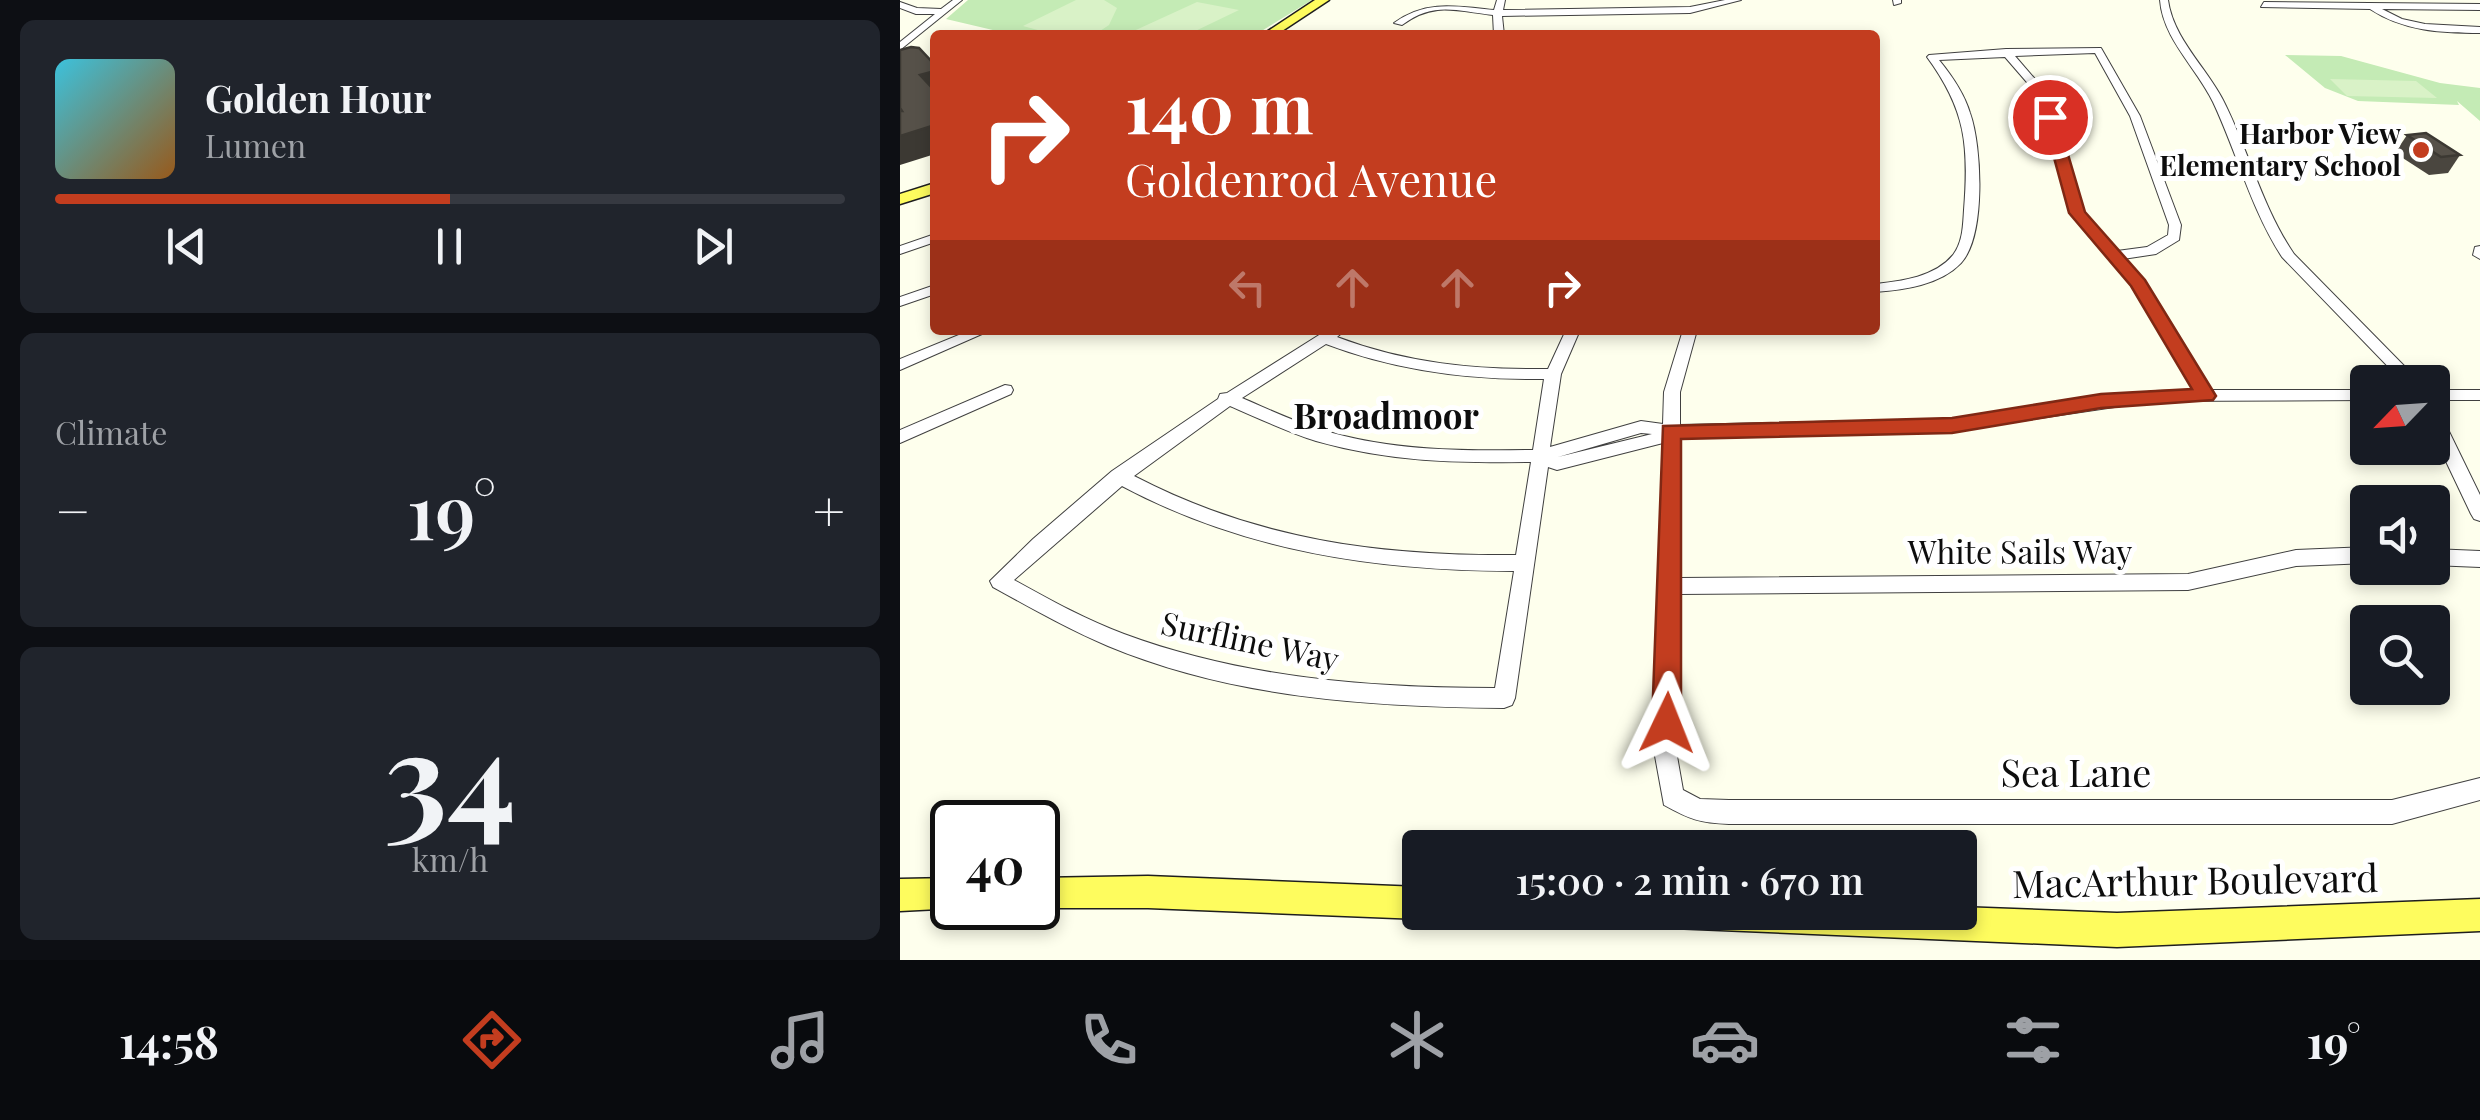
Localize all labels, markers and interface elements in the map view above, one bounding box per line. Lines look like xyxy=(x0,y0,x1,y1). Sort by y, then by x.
text: 140 m xyxy=(1125,58,1314,152)
icon: right xyxy=(960,70,1090,200)
text: Golden Hour xyxy=(205,72,431,123)
pin xyxy=(2008,75,2093,160)
icon: arrive xyxy=(2023,90,2078,145)
place label: Harbor View Elementary School xyxy=(2159,114,2402,183)
text: Lumen xyxy=(205,123,306,166)
marker: Harbor View Elementary School xyxy=(2410,139,2432,161)
text: Goldenrod Avenue xyxy=(1125,148,1497,208)
icon: previous xyxy=(159,219,214,274)
icon: pause xyxy=(422,219,477,274)
icon: next xyxy=(686,219,741,274)
icon: left xyxy=(1220,260,1275,315)
icon: ahead xyxy=(1325,260,1380,315)
icon: ahead xyxy=(1430,260,1485,315)
icon: right xyxy=(1535,260,1590,315)
north arrow xyxy=(2350,365,2450,465)
map controls xyxy=(2350,365,2450,705)
district label: Broadmoor xyxy=(1293,391,1480,438)
text: Climate xyxy=(55,410,167,453)
text: 19° xyxy=(407,459,497,559)
text: − xyxy=(55,472,91,546)
text: + xyxy=(813,472,845,546)
button: sound xyxy=(2350,485,2450,585)
street label: White Sails Way xyxy=(1907,529,2132,572)
street label: Surfline Way xyxy=(1158,600,1343,679)
button: search xyxy=(2350,605,2450,705)
position arrow xyxy=(1615,671,1719,775)
text: 34 xyxy=(384,685,516,859)
street label: Sea Lane xyxy=(2001,746,2151,797)
speed limit sign: 40 xyxy=(930,800,1060,930)
text: km/h xyxy=(412,837,488,880)
street label: MacArthur Boulevard xyxy=(2011,851,2378,908)
text: 15:00 · 2 min · 670 m xyxy=(1515,854,1864,905)
icon: directions xyxy=(457,1005,527,1075)
icon: music xyxy=(765,1005,835,1075)
icon: phone xyxy=(1074,1005,1144,1075)
icon: climate xyxy=(1382,1005,1452,1075)
icon: car xyxy=(1690,1005,1760,1075)
icon: filters xyxy=(1998,1005,2068,1075)
text: 14:58 xyxy=(119,1010,219,1070)
text: 19° xyxy=(2306,1010,2361,1070)

